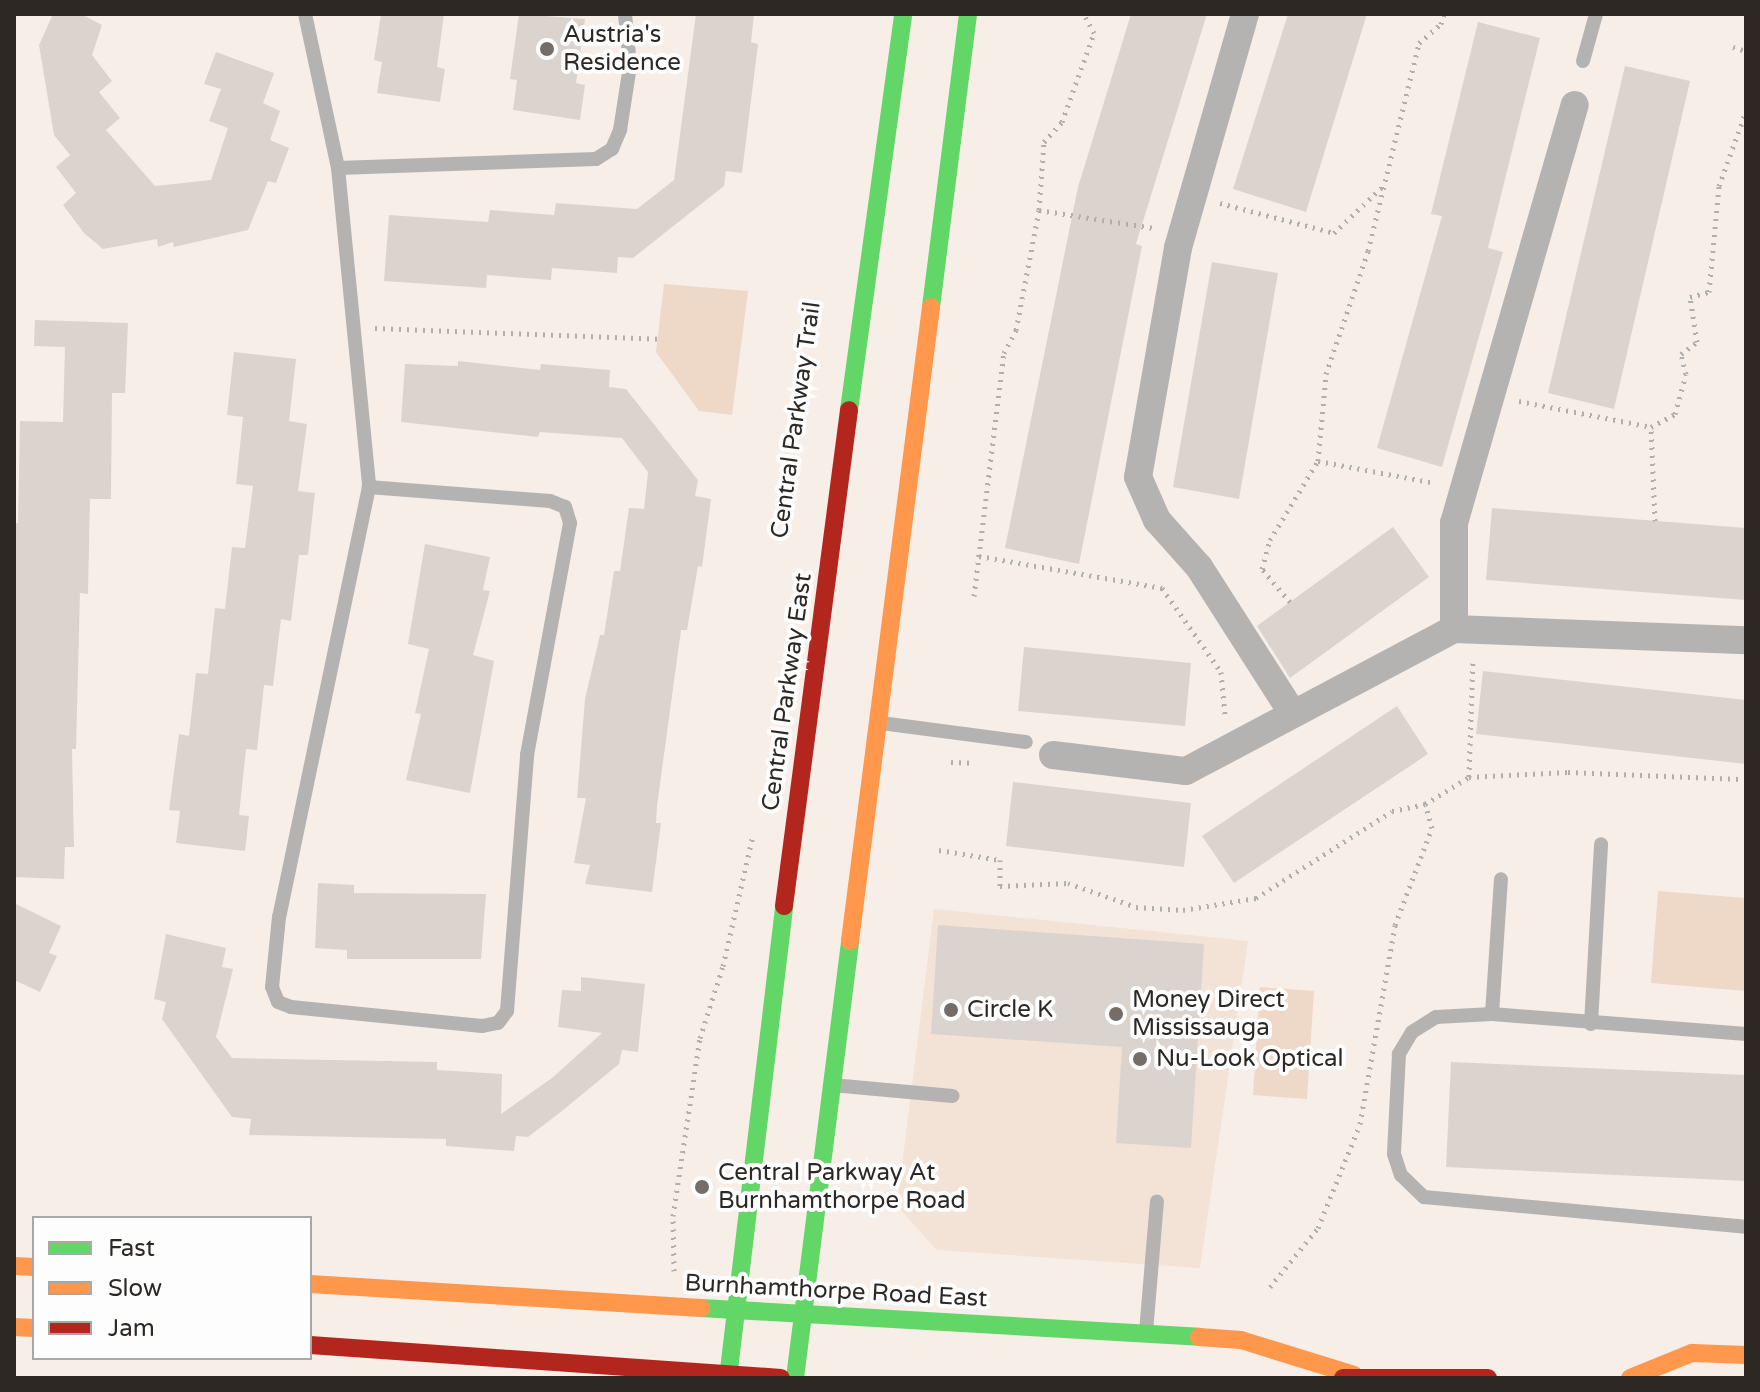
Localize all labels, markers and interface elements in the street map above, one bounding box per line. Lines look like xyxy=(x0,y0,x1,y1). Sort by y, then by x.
place label: Austria's Residence xyxy=(563,21,681,77)
marker: Austria's Residence xyxy=(538,40,556,58)
street label: Central Parkway Trail xyxy=(765,300,827,540)
street label: Central Parkway East xyxy=(756,571,818,813)
place label: Money Direct Mississauga xyxy=(1132,986,1285,1042)
place label: Circle K xyxy=(967,996,1053,1024)
marker: Circle K xyxy=(942,1001,960,1019)
marker: Money Direct Mississauga xyxy=(1107,1005,1125,1023)
place label: Nu-Look Optical xyxy=(1156,1045,1343,1073)
marker: Nu-Look Optical xyxy=(1131,1050,1149,1068)
place label: Central Parkway At Burnhamthorpe Road xyxy=(718,1159,966,1215)
marker: Central Parkway At Burnhamthorpe Road xyxy=(693,1178,711,1196)
legend xyxy=(32,1216,312,1360)
text: Fast xyxy=(108,1234,155,1263)
street label: Burnhamthorpe Road East xyxy=(684,1269,988,1313)
text: Slow xyxy=(108,1274,162,1303)
text: Jam xyxy=(108,1314,155,1343)

